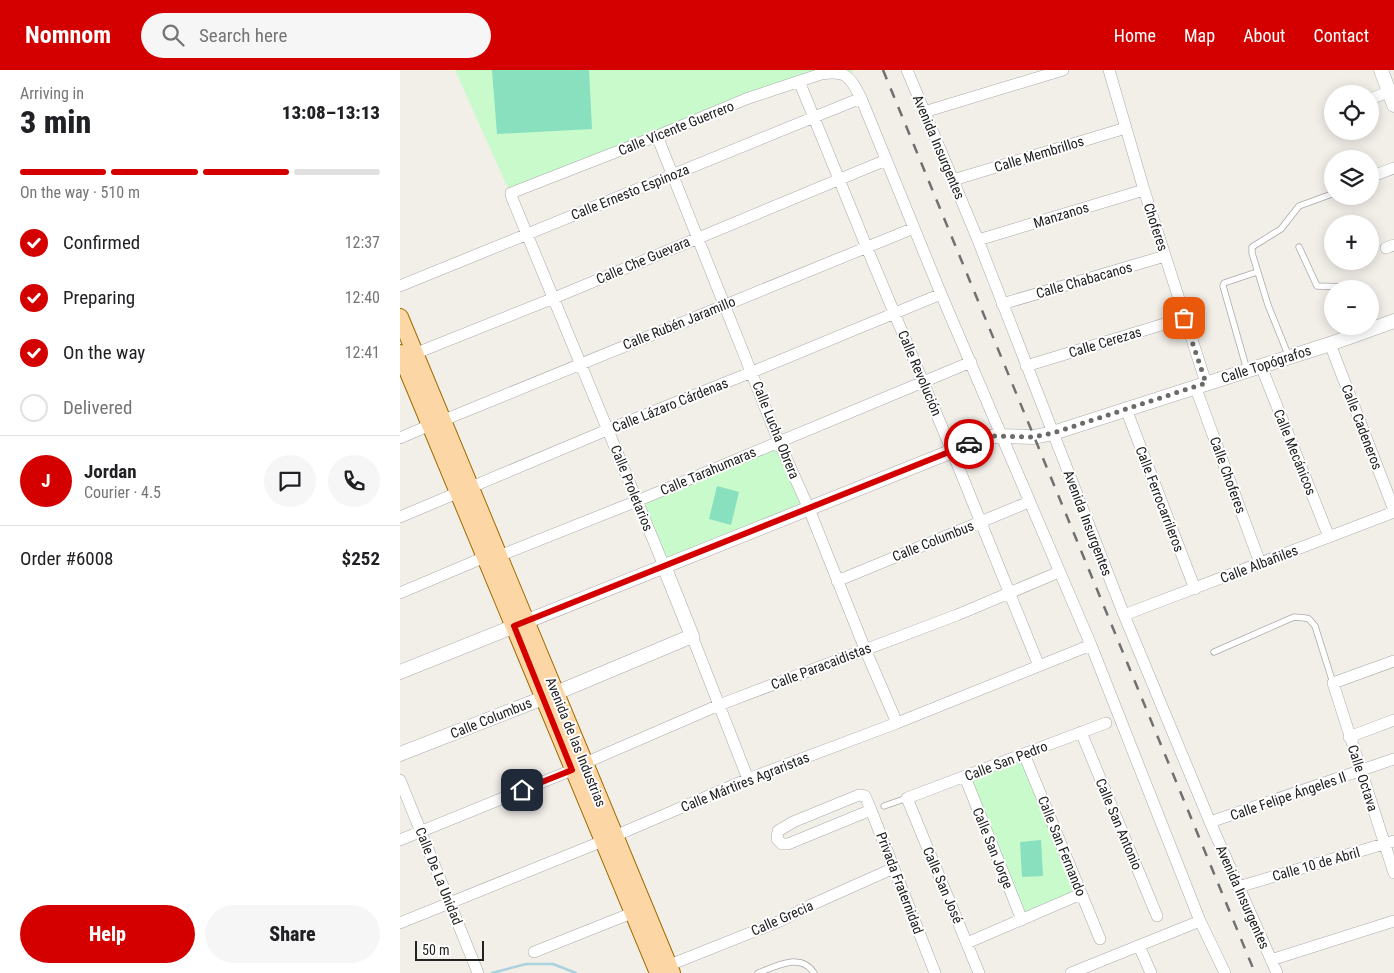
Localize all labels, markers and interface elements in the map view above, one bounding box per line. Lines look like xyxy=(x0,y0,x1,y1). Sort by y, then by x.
search box xyxy=(141,13,491,58)
text: Nomnom xyxy=(25,21,111,49)
icon: search xyxy=(159,21,187,49)
text: Search here xyxy=(199,24,287,47)
text: Home xyxy=(1114,25,1156,46)
text: Map xyxy=(1184,25,1215,46)
text: About xyxy=(1243,25,1285,46)
text: Contact xyxy=(1313,25,1369,46)
text: Arriving in xyxy=(20,84,84,103)
map controls xyxy=(1324,85,1379,335)
button: locate xyxy=(1324,85,1379,140)
street label: Avenida Insurgentes xyxy=(910,92,968,202)
street label: Calle Vicente Guerrero xyxy=(616,97,736,159)
text: 13:08–13:13 xyxy=(282,101,380,124)
text: 3 min xyxy=(20,103,91,141)
street label: Calle Membrillos xyxy=(992,133,1086,175)
button: layers xyxy=(1324,150,1379,205)
street label: Calle Ernesto Espinoza xyxy=(569,161,691,223)
text: On the way · 510 m xyxy=(20,183,140,202)
street label: Manzanos xyxy=(1031,199,1091,231)
street label: Choferes xyxy=(1141,201,1171,253)
button: + xyxy=(1324,215,1379,270)
icon: check xyxy=(20,229,48,257)
text: Confirmed xyxy=(63,231,140,254)
text: 12:37 xyxy=(345,233,380,252)
street label: Calle Che Guevara xyxy=(594,233,692,287)
street label: Calle Chabacanos xyxy=(1034,259,1134,301)
button: − xyxy=(1324,280,1379,335)
icon: check xyxy=(20,284,48,312)
text: Preparing xyxy=(63,286,135,309)
text: 12:40 xyxy=(345,288,380,307)
street label: Calle Rubén Jaramillo xyxy=(620,293,738,353)
pin xyxy=(1163,297,1205,339)
icon: bag xyxy=(1170,304,1198,332)
street label: Calle Cerezas xyxy=(1067,323,1143,361)
street label: Calle Revolución xyxy=(895,328,945,418)
icon: check xyxy=(20,339,48,367)
text: On the way xyxy=(63,341,145,364)
street label: Calle Topógrafos xyxy=(1219,342,1313,386)
text: 12:41 xyxy=(345,343,380,362)
street label: Calle Lázaro Cárdenas xyxy=(610,374,730,436)
street label: Calle Lucha Obrera xyxy=(749,379,803,481)
street label: Calle Cadeneros xyxy=(1338,382,1386,472)
text: Delivered xyxy=(63,396,132,419)
street label: Calle Mecánicos xyxy=(1271,407,1319,497)
courier xyxy=(944,419,994,469)
icon: car xyxy=(955,430,983,458)
street label: Calle Choferes xyxy=(1207,434,1249,516)
street label: Calle Proletarios xyxy=(607,443,657,533)
street label: Calle Tarahumaras xyxy=(658,444,758,498)
street label: Calle Ferrocarrileros xyxy=(1133,444,1187,554)
button: chat xyxy=(264,455,316,507)
button: phone xyxy=(328,455,380,507)
text: Jordan xyxy=(84,460,137,483)
street label: Avenida Insurgentes xyxy=(1060,468,1116,578)
text: J xyxy=(41,469,51,492)
text: Courier · 4.5 xyxy=(84,483,161,502)
street label: Calle Columbus xyxy=(890,517,976,565)
street label: Calle Albañiles xyxy=(1218,542,1300,586)
text: Order #6008 xyxy=(20,547,113,570)
text: $252 xyxy=(342,547,380,570)
street label: Calle Paracaidistas xyxy=(769,640,873,692)
street label: Avenida de las Industrias xyxy=(543,675,609,809)
street label: Calle Columbus xyxy=(448,694,534,742)
street label: Calle San Pedro xyxy=(962,738,1050,784)
street label: Calle Octava xyxy=(1345,743,1381,813)
street label: Calle Mártires Agraristas xyxy=(678,749,812,815)
street label: Calle Felipe Ángeles Il xyxy=(1228,768,1348,823)
pin xyxy=(501,769,543,811)
icon: home xyxy=(508,776,536,804)
street label: Calle San Antonio xyxy=(1093,776,1145,872)
street label: Calle San Fernando xyxy=(1035,794,1089,898)
street label: Calle San Jorge xyxy=(969,805,1017,891)
street label: Calle De La Unidad xyxy=(412,825,466,927)
street label: Privada Fraternidad xyxy=(873,830,927,936)
street label: Avenida Insurgentes xyxy=(1213,843,1273,951)
street label: Calle San José xyxy=(920,844,966,926)
street label: Calle 10 de Abril xyxy=(1270,844,1362,884)
street label: Calle Grecia xyxy=(749,897,815,939)
button: Help xyxy=(20,905,195,963)
button: Share xyxy=(205,905,380,963)
scale bar xyxy=(415,938,484,961)
text: 50 m xyxy=(422,942,450,958)

